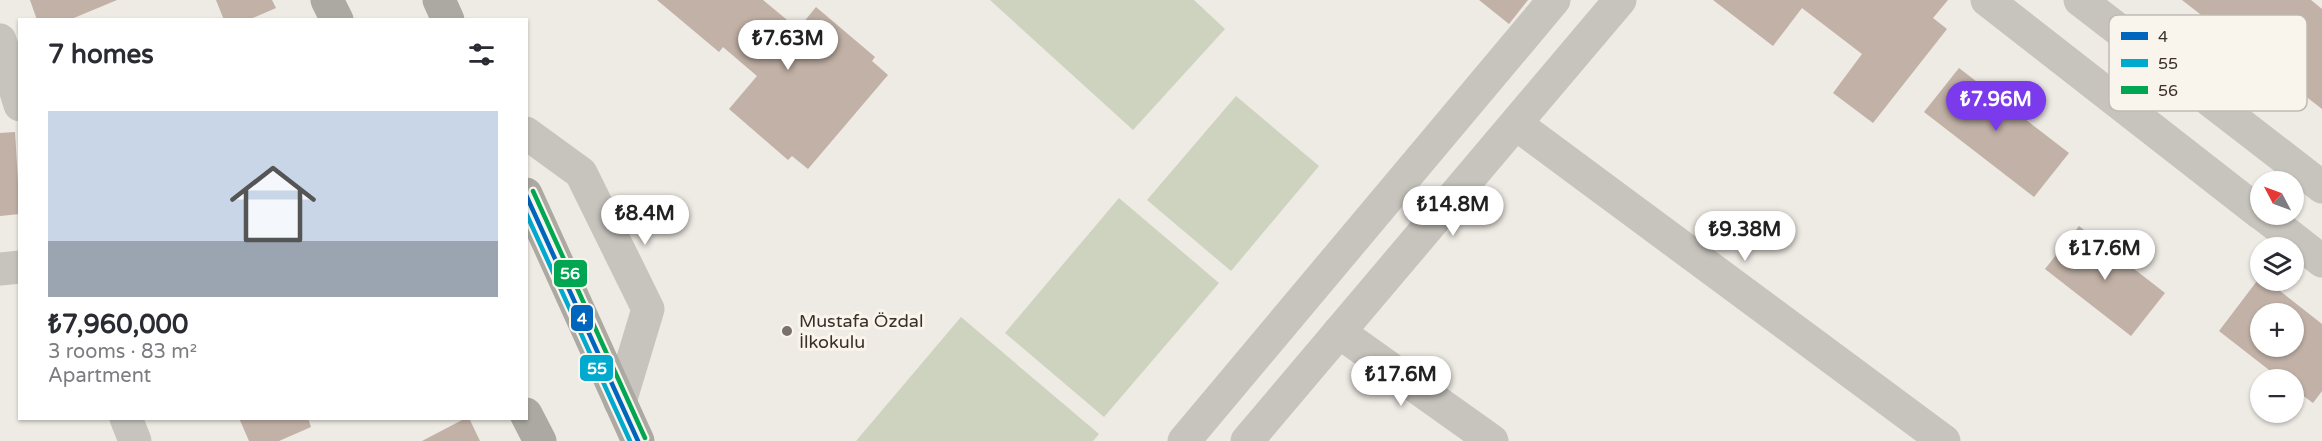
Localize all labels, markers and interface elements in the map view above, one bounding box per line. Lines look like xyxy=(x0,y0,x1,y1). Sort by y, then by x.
legend xyxy=(2109,15,2307,111)
pin: ₺7.63M xyxy=(739,20,837,71)
text: ₺7.63M xyxy=(752,27,824,51)
text: 4 xyxy=(2158,27,2168,47)
icon: filters xyxy=(465,38,498,71)
text: 7 homes xyxy=(48,39,154,70)
text: 55 xyxy=(2158,54,2178,74)
pin: ₺7.96M xyxy=(1947,81,2045,132)
text: 56 xyxy=(2158,81,2178,101)
text: ₺7.96M xyxy=(1960,88,2032,112)
icon: home xyxy=(219,150,327,258)
north arrow xyxy=(2250,171,2304,225)
map controls xyxy=(2250,171,2304,423)
pin: ₺14.8M xyxy=(1404,186,1502,237)
text: ₺14.8M xyxy=(1417,193,1489,217)
pin: ₺8.4M xyxy=(603,195,687,246)
text: ₺8.4M xyxy=(615,202,675,226)
pin: ₺9.38M xyxy=(1696,211,1794,262)
text: ₺9.38M xyxy=(1709,218,1781,242)
pin: ₺17.6M xyxy=(2056,230,2154,281)
text: ₺17.6M xyxy=(2069,237,2141,261)
button: layers xyxy=(2250,237,2304,291)
line badge: 56 xyxy=(553,259,588,288)
text: 56 xyxy=(560,264,580,284)
button: + xyxy=(2250,303,2304,357)
line badge: 4 xyxy=(570,304,594,332)
text: ₺7,960,000 xyxy=(48,309,188,340)
text: 4 xyxy=(577,309,587,329)
place label: Mustafa Özdal İlkokulu xyxy=(799,310,923,353)
marker: Mustafa Özdal İlkokulu xyxy=(780,324,794,338)
text: 3 rooms · 83 m² xyxy=(48,340,197,364)
line badge: 55 xyxy=(579,354,614,382)
pin: ₺17.6M xyxy=(1352,356,1450,407)
text: 55 xyxy=(587,359,607,379)
text: ₺17.6M xyxy=(1365,363,1437,387)
text: Apartment xyxy=(48,364,151,388)
button: − xyxy=(2250,369,2304,423)

